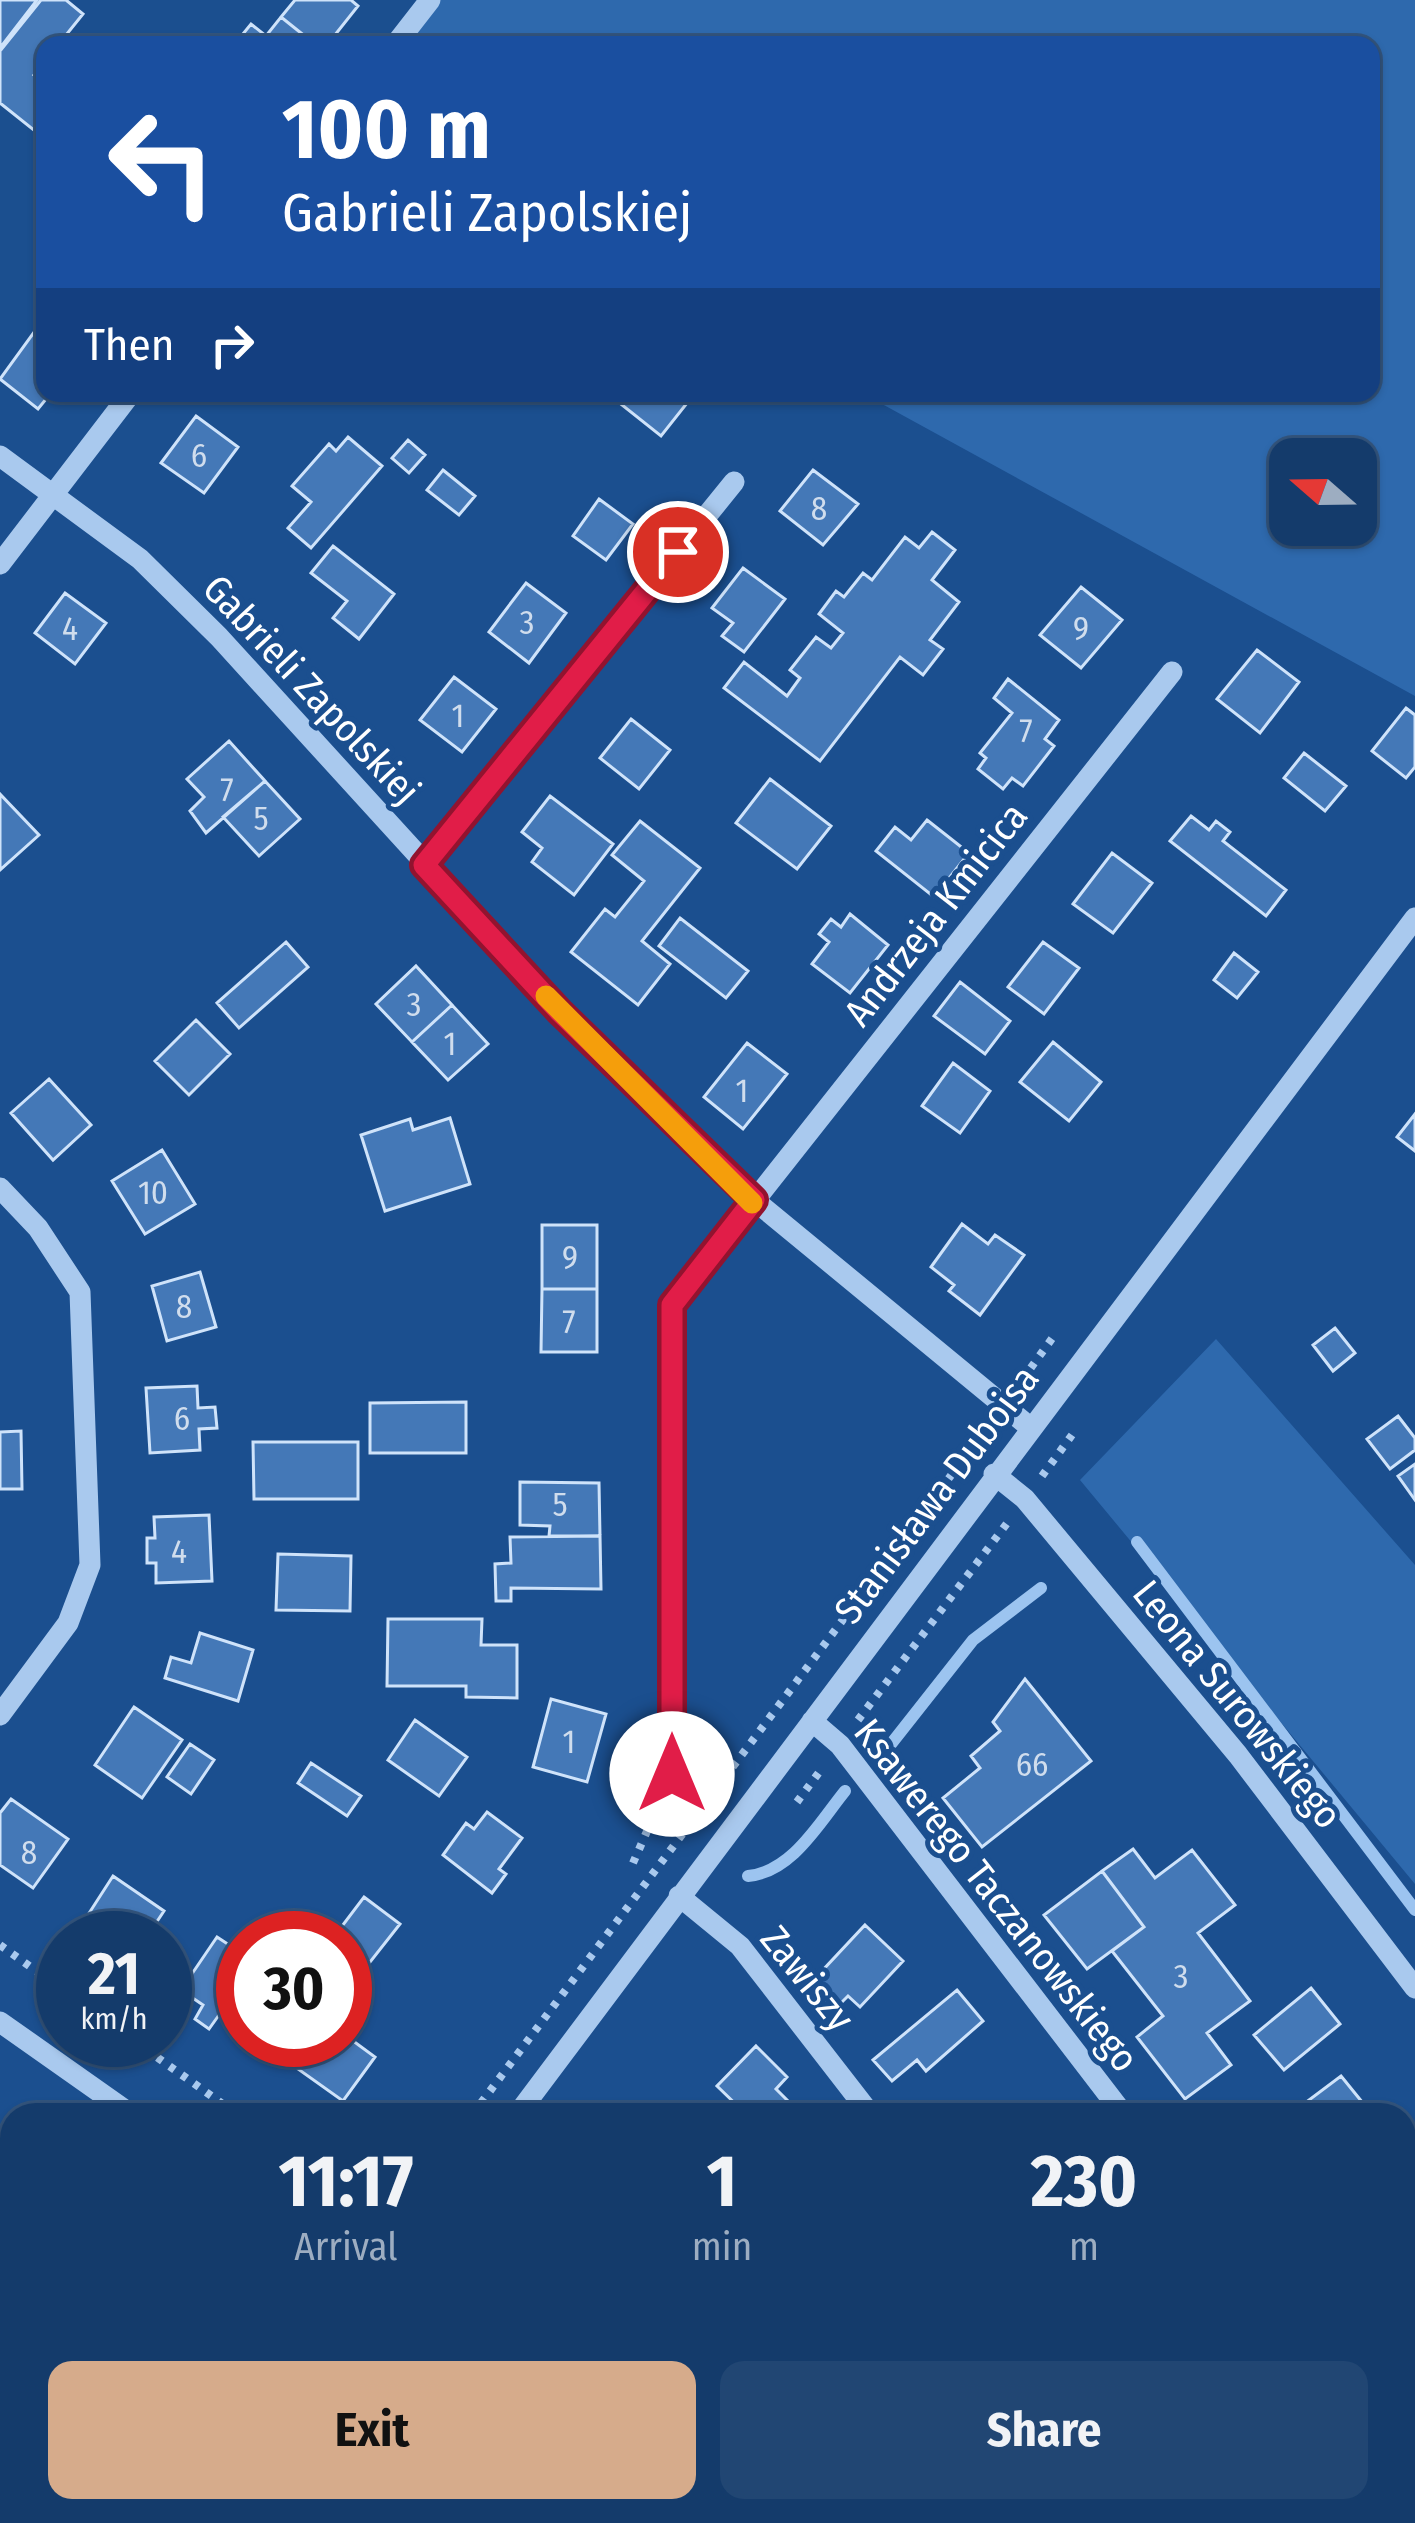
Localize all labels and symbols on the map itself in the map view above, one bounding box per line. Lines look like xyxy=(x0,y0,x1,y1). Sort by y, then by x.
house number: 6 xyxy=(191,436,207,476)
north arrow xyxy=(1269,438,1377,546)
house number: 8 xyxy=(811,489,827,529)
pin xyxy=(627,501,729,603)
street label: Gabrieli Zapolskiej xyxy=(193,566,429,814)
house number: 3 xyxy=(520,603,534,643)
house number: 4 xyxy=(62,609,78,649)
house number: 9 xyxy=(1073,609,1089,649)
house number: 1 xyxy=(452,696,464,736)
house number: 7 xyxy=(1019,711,1033,751)
house number: 7 xyxy=(220,770,234,810)
street label: Andrzeja Kmicica xyxy=(835,794,1037,1035)
house number: 5 xyxy=(253,799,269,839)
house number: 3 xyxy=(407,985,421,1025)
house number: 1 xyxy=(444,1024,456,1064)
house number: 1 xyxy=(736,1071,748,1111)
house number: 10 xyxy=(138,1173,168,1213)
house number: 9 xyxy=(562,1238,578,1278)
house number: 8 xyxy=(176,1287,192,1327)
house number: 7 xyxy=(562,1302,576,1342)
street label: Stanisława Duboisa xyxy=(825,1357,1049,1632)
house number: 6 xyxy=(174,1399,190,1439)
house number: 5 xyxy=(552,1485,568,1525)
house number: 4 xyxy=(171,1532,187,1572)
street label: Leona Surowskiego xyxy=(1123,1571,1351,1838)
street label: Ksawerego Taczanowskiego xyxy=(844,1710,1148,2081)
position arrow xyxy=(609,1711,735,1837)
house number: 1 xyxy=(563,1722,575,1762)
house number: 66 xyxy=(1016,1745,1048,1785)
house number: 8 xyxy=(21,1833,37,1873)
speed limit sign: 30 xyxy=(216,1911,372,2067)
street label: Zawiszy xyxy=(751,1917,864,2041)
house number: 3 xyxy=(1174,1957,1188,1997)

